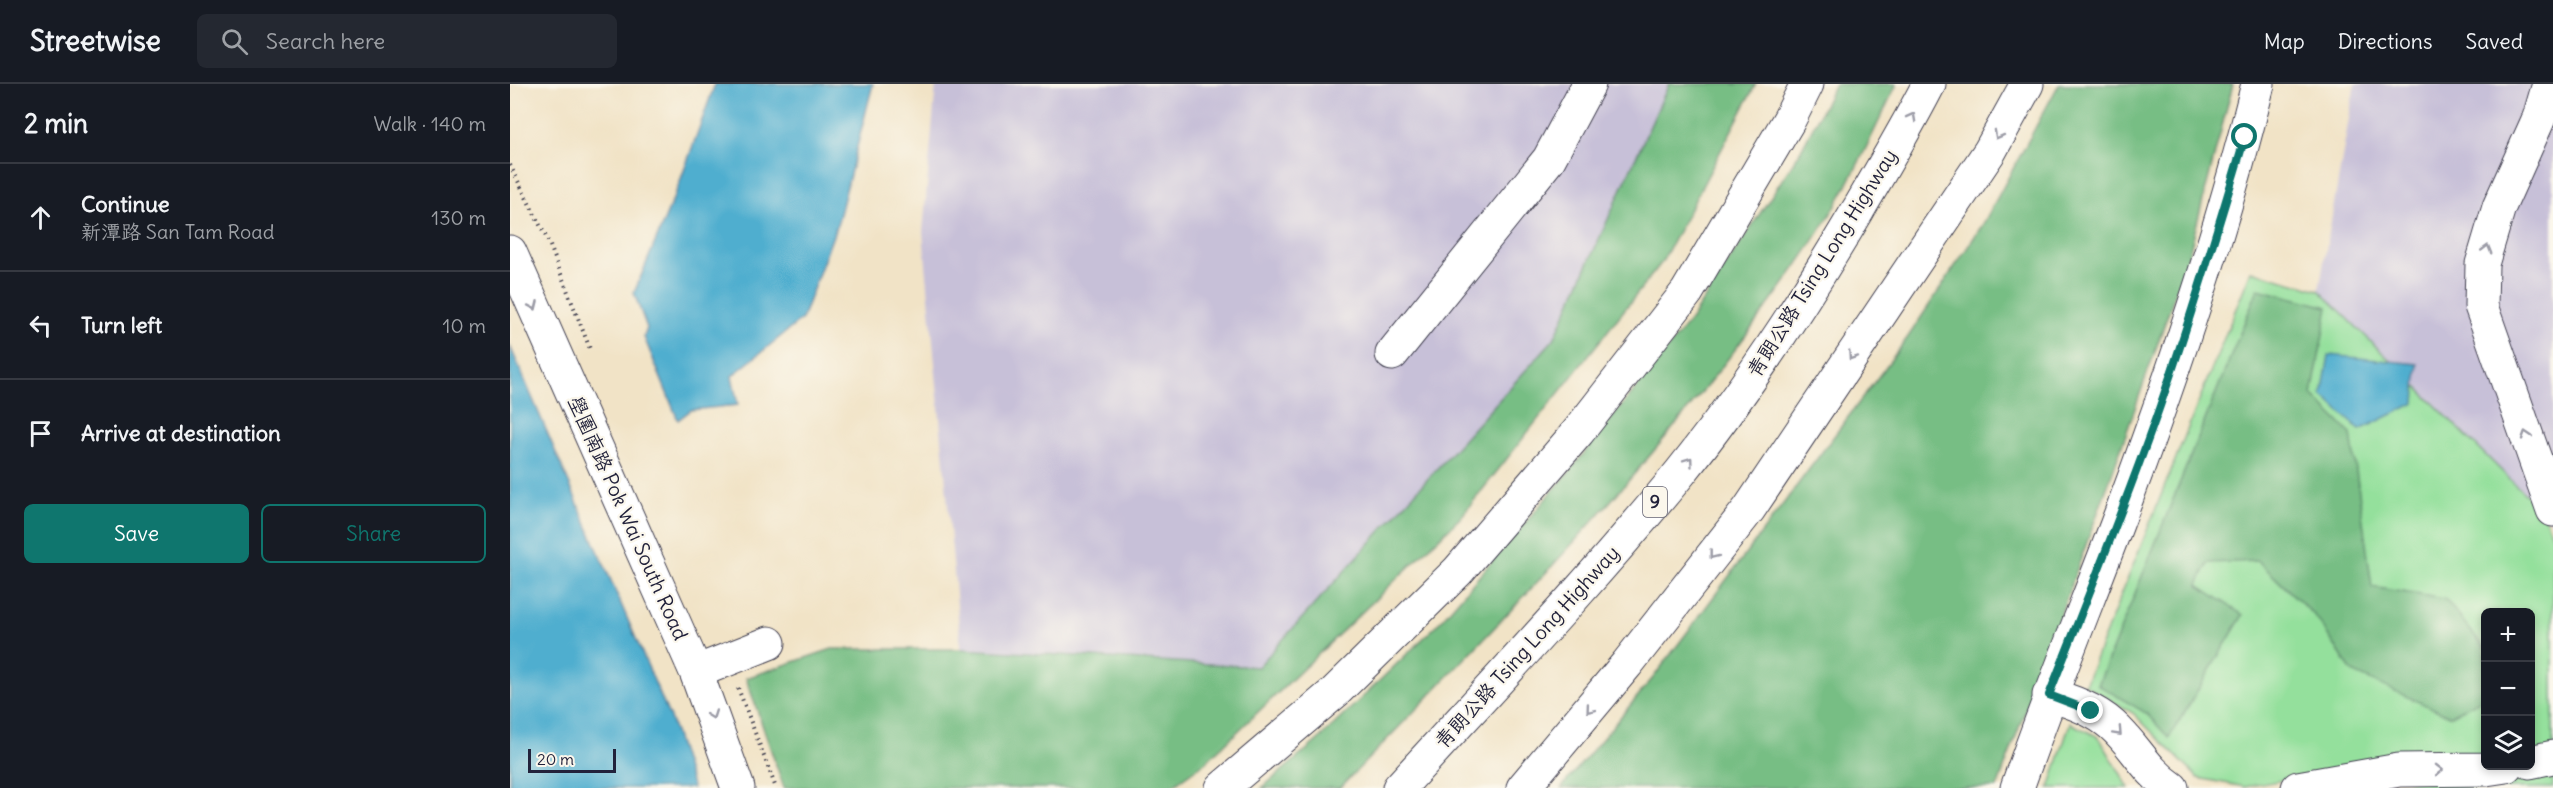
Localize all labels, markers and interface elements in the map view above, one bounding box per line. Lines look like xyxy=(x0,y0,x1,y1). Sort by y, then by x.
search box xyxy=(197,14,617,68)
text: Streetwise xyxy=(30,23,161,59)
icon: search xyxy=(218,25,251,58)
text: Search here xyxy=(266,27,385,55)
text: Map xyxy=(2264,28,2305,55)
text: Directions xyxy=(2338,28,2432,55)
text: Saved xyxy=(2465,28,2523,55)
text: 2 min xyxy=(24,107,88,140)
text: Walk · 140 m xyxy=(373,111,486,136)
one-way arrow xyxy=(1905,113,1916,124)
route start xyxy=(2231,123,2257,149)
one-way arrow xyxy=(1994,129,2005,139)
street label: 青朗公路 Tsing Long Highway xyxy=(1741,144,1902,381)
text: Continue xyxy=(81,190,170,218)
icon: ahead xyxy=(24,201,57,234)
text: 130 m xyxy=(431,205,486,230)
text: 新潭路 San Tam Road xyxy=(81,219,274,244)
one-way arrow xyxy=(2480,244,2492,254)
one-way arrow xyxy=(526,299,538,310)
icon: left xyxy=(24,309,57,342)
text: Turn left xyxy=(81,311,162,339)
text: 10 m xyxy=(443,313,486,338)
one-way arrow xyxy=(1848,349,1859,360)
street label: 壆圍南路 Pok Wai South Road xyxy=(563,392,694,644)
icon: arrive xyxy=(24,417,57,450)
text: Arrive at destination xyxy=(81,419,281,447)
one-way arrow xyxy=(2520,431,2533,441)
one-way arrow xyxy=(1681,457,1692,468)
road number: 9 xyxy=(1643,487,1667,517)
button: Save xyxy=(24,504,249,563)
button: Share xyxy=(261,504,486,563)
street label: 青朗公路 Tsing Long Highway xyxy=(1429,540,1624,753)
one-way arrow xyxy=(1709,548,1720,559)
map controls xyxy=(2481,608,2535,770)
button: + xyxy=(2481,608,2535,662)
button: − xyxy=(2481,662,2535,716)
route end xyxy=(2077,697,2103,723)
one-way arrow xyxy=(1586,702,1597,713)
one-way arrow xyxy=(705,709,717,720)
button: layers xyxy=(2481,716,2535,770)
one-way arrow xyxy=(2111,725,2122,736)
scale bar xyxy=(528,746,616,774)
text: 20 m xyxy=(537,749,574,769)
one-way arrow xyxy=(2434,763,2443,776)

